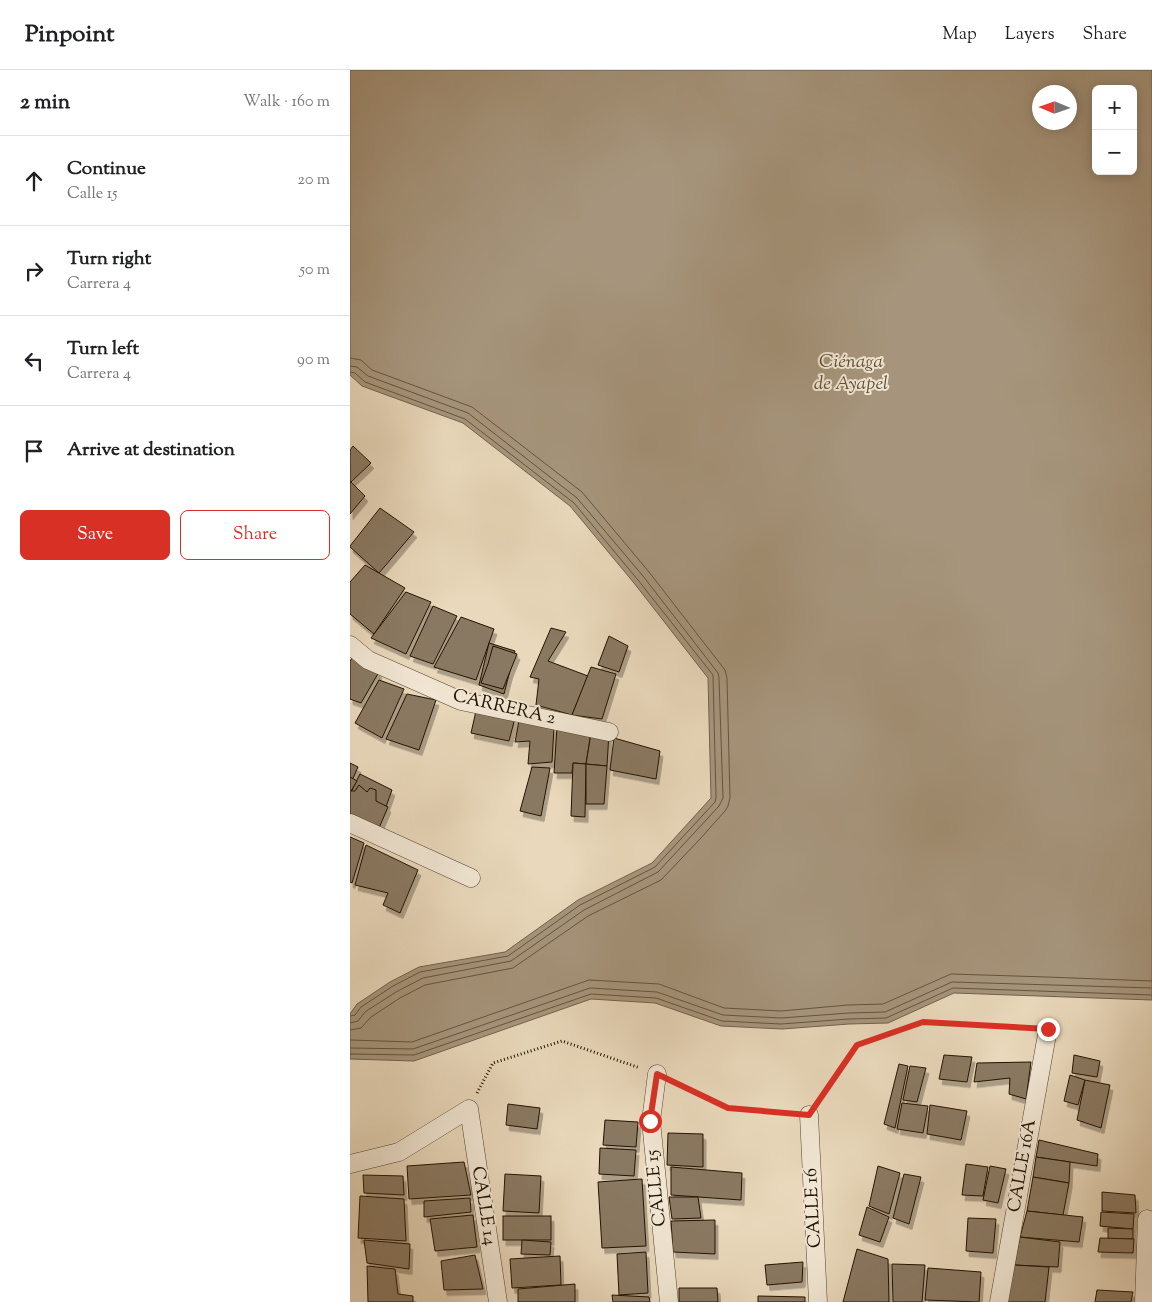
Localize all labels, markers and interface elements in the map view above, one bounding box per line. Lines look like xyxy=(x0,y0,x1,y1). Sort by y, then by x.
text: Pinpoint xyxy=(25,18,114,52)
text: Map xyxy=(942,22,977,48)
text: Layers xyxy=(1005,22,1055,48)
text: Share xyxy=(1083,22,1127,48)
north arrow xyxy=(1032,85,1077,130)
map controls xyxy=(1092,85,1137,175)
button: + xyxy=(1092,85,1137,130)
text: 2 min xyxy=(20,88,70,118)
text: Walk · 160 m xyxy=(243,91,330,114)
button: − xyxy=(1092,130,1137,175)
text: Continue xyxy=(67,156,146,183)
icon: ahead xyxy=(20,167,48,195)
text: 20 m xyxy=(297,169,330,192)
text: Calle 15 xyxy=(67,183,118,206)
text: Turn right xyxy=(67,246,151,273)
icon: right xyxy=(20,257,48,285)
text: 50 m xyxy=(299,259,330,282)
text: Carrera 4 xyxy=(67,273,131,296)
text: Turn left xyxy=(67,336,139,363)
icon: left xyxy=(20,347,48,375)
text: 90 m xyxy=(297,349,330,372)
water label: Ciénaga de Ayapel xyxy=(814,349,888,398)
text: Carrera 4 xyxy=(67,363,131,386)
icon: arrive xyxy=(20,437,48,465)
text: Arrive at destination xyxy=(67,437,235,464)
button: Save xyxy=(20,510,170,560)
button: Share xyxy=(180,510,330,560)
street label: CARRERA 2 xyxy=(450,684,559,733)
route end xyxy=(1037,1018,1060,1041)
route start xyxy=(639,1110,662,1133)
street label: CALLE 16A xyxy=(1002,1117,1044,1215)
street label: CALLE 15 xyxy=(640,1148,674,1228)
street label: CALLE 14 xyxy=(464,1164,502,1248)
street label: CALLE 16 xyxy=(799,1167,829,1249)

